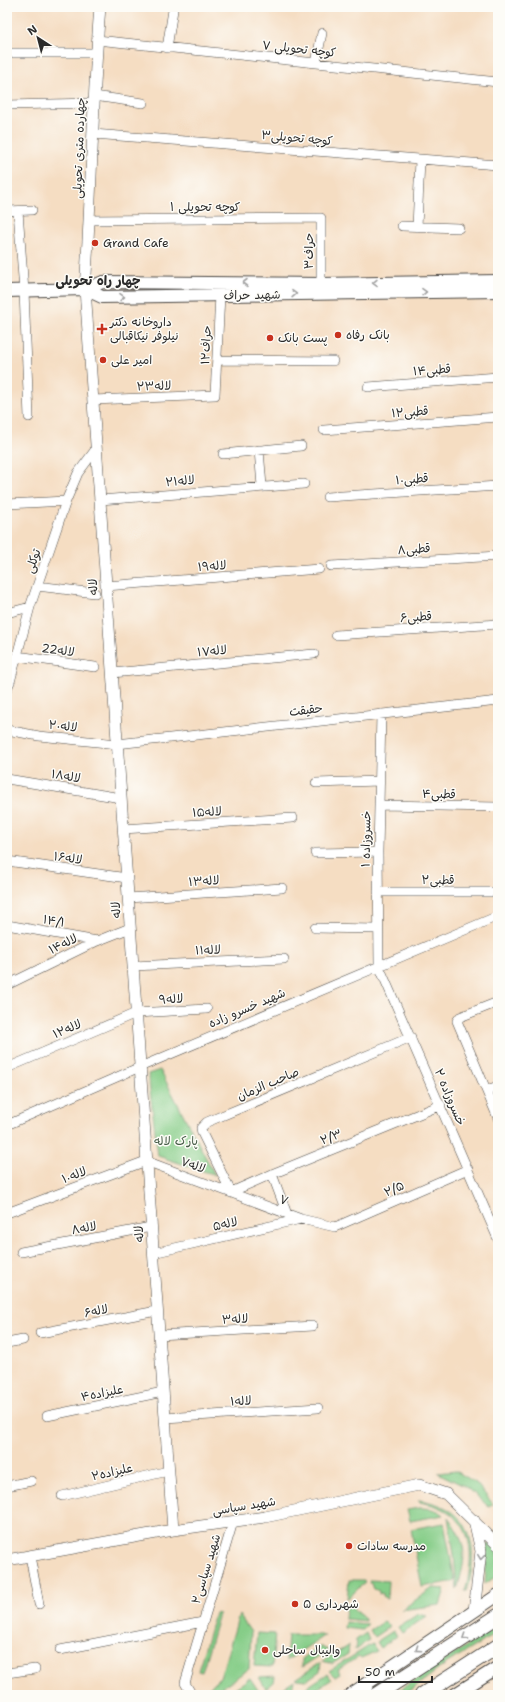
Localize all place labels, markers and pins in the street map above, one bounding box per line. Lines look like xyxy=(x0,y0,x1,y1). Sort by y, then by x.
place label: Grand Cafe xyxy=(103,235,169,251)
marker: Grand Cafe xyxy=(90,238,100,248)
place label: داروخانه دکتر نیلوفر نیکاقبالی xyxy=(109,314,178,344)
marker: داروخانه دکتر نیلوفر نیکاقبالی xyxy=(97,324,107,334)
place label: بانک رفاه xyxy=(346,327,390,343)
place label: پست بانک xyxy=(278,330,328,346)
marker: بانک رفاه xyxy=(333,330,343,340)
marker: پست بانک xyxy=(265,333,275,343)
place label: امیر علی xyxy=(111,352,152,368)
marker: امیر علی xyxy=(98,355,108,365)
place label: مدرسه سادات xyxy=(357,1538,426,1554)
marker: مدرسه سادات xyxy=(344,1541,354,1551)
place label: شهرداری ۵ xyxy=(303,1596,359,1612)
marker: شهرداری ۵ xyxy=(290,1599,300,1609)
place label: والیبال ساحلی xyxy=(273,1642,340,1658)
marker: والیبال ساحلی xyxy=(260,1645,270,1655)

